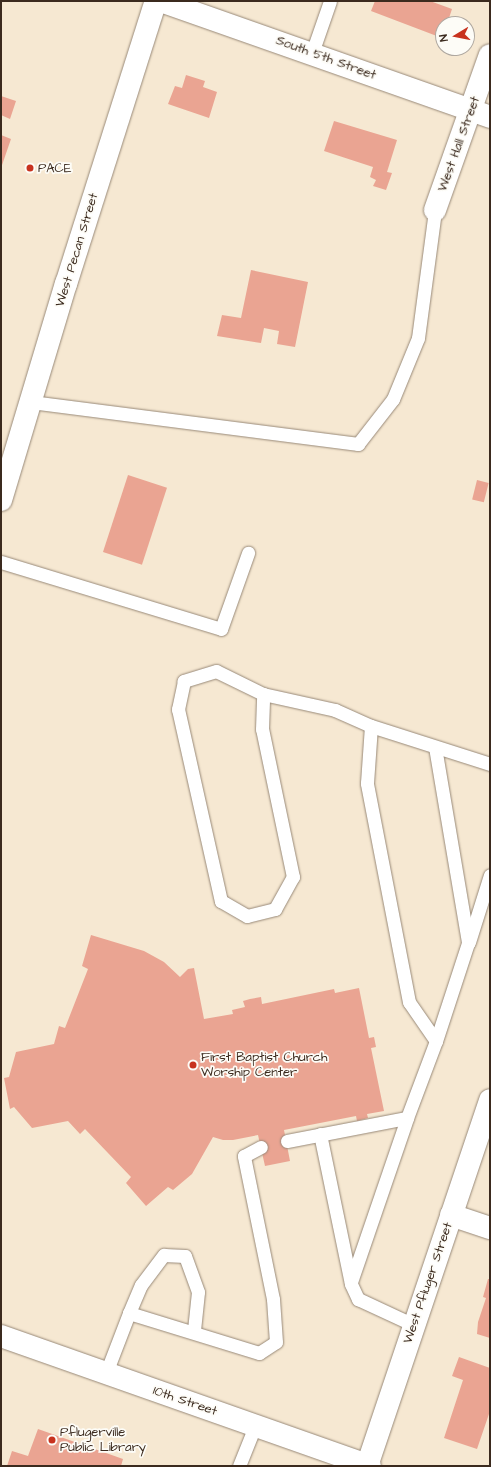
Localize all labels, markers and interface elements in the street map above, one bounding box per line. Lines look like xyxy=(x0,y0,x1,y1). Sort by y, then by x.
north arrow xyxy=(435,16,475,56)
street label: South 5th Street xyxy=(274,33,378,83)
text: N xyxy=(436,33,452,43)
street label: West Hall Street xyxy=(435,94,483,194)
place label: PACE xyxy=(38,160,72,176)
marker: PACE xyxy=(25,163,35,173)
street label: West Pecan Street xyxy=(52,191,102,309)
place label: First Baptist Church Worship Center xyxy=(201,1050,328,1081)
marker: First Baptist Church Worship Center xyxy=(188,1060,198,1070)
street label: West Pfluger Street xyxy=(400,1220,456,1346)
street label: 10th Street xyxy=(151,1383,219,1419)
place label: Pflugerville Public Library xyxy=(60,1425,146,1456)
marker: Pflugerville Public Library xyxy=(47,1435,57,1445)

